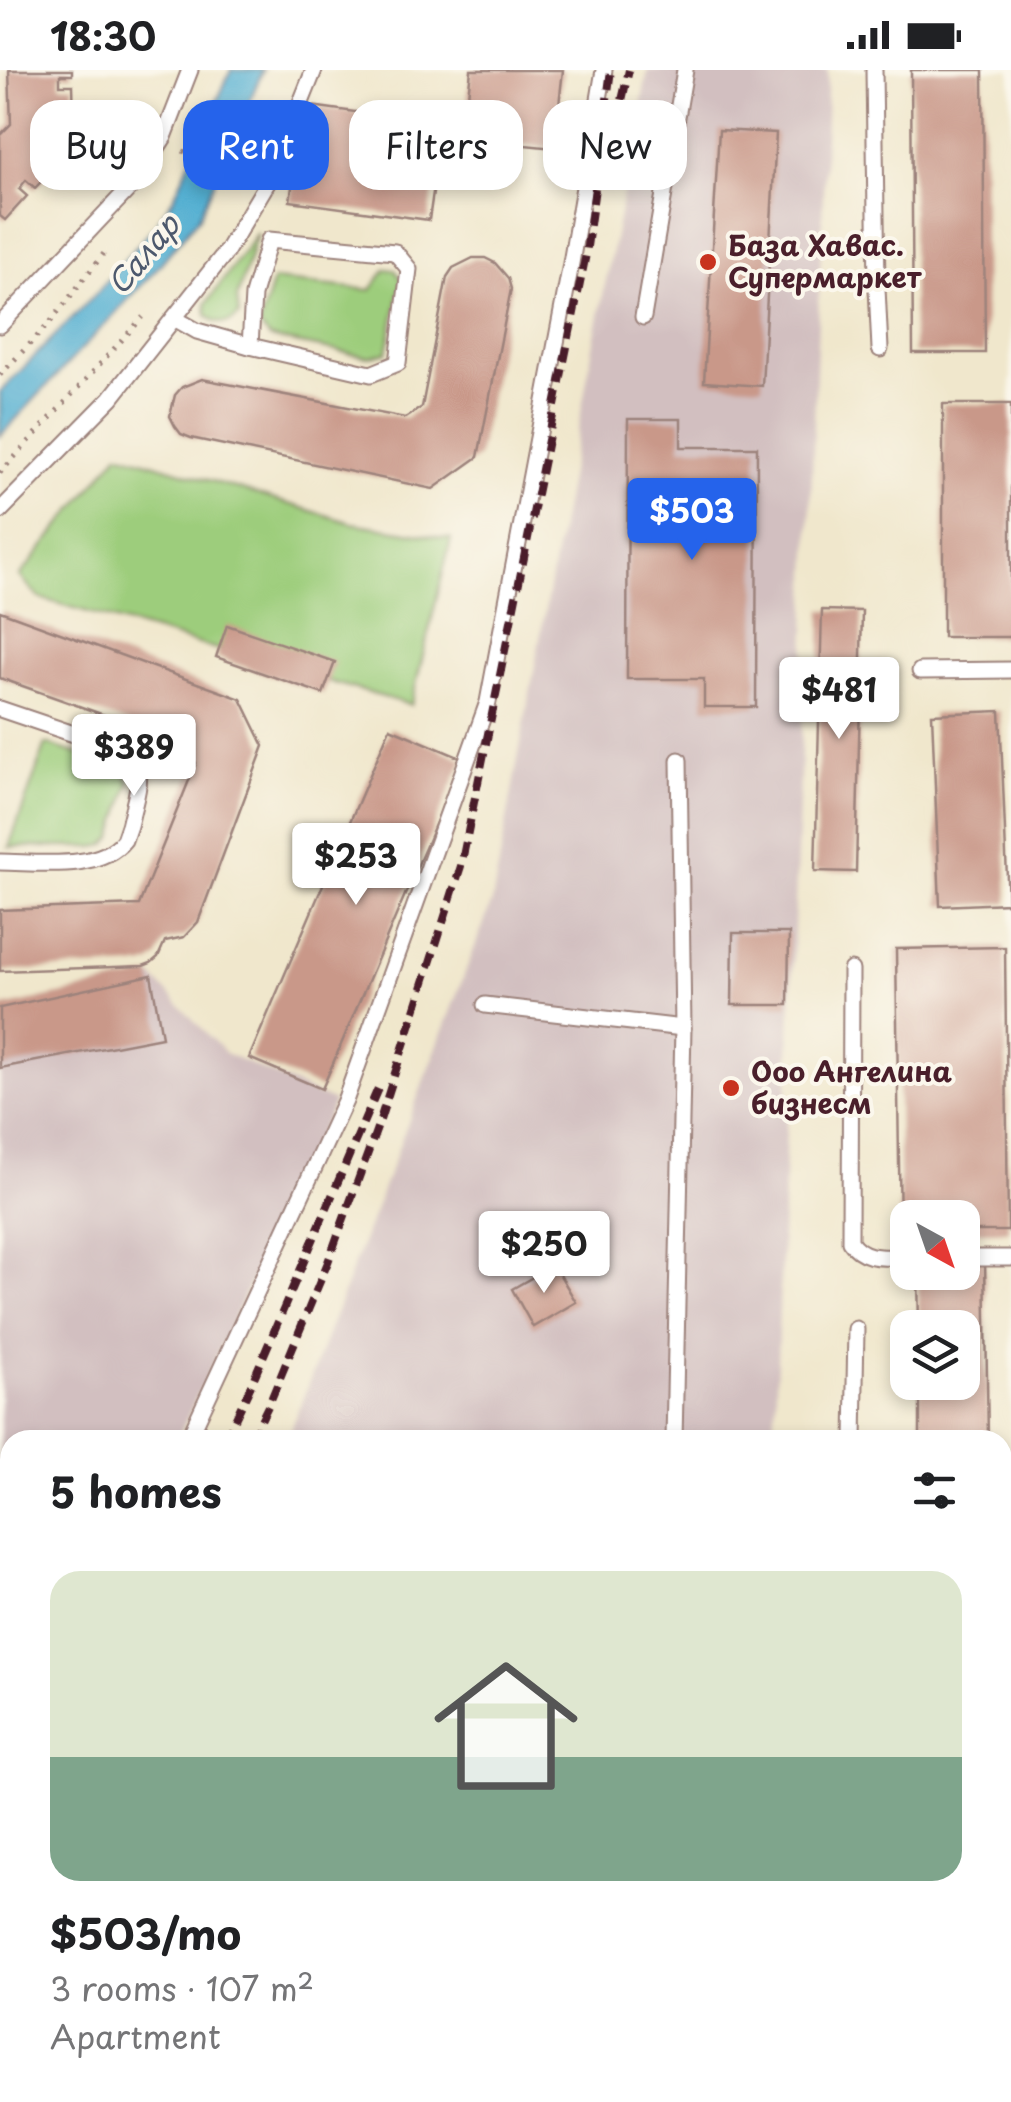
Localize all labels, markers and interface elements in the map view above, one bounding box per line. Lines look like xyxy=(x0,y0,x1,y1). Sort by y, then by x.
text: 18:30 xyxy=(50,7,156,64)
chip: Buy xyxy=(30,100,163,190)
chip: Rent xyxy=(183,100,329,190)
chip: Filters xyxy=(349,100,523,190)
chip: New xyxy=(543,100,687,190)
water label: Салар xyxy=(95,202,190,303)
place label: База Хавас. Супермаркет xyxy=(728,223,923,298)
marker: База Хавас. Супермаркет xyxy=(697,251,719,273)
pin: $503 xyxy=(633,478,751,563)
text: $503 xyxy=(649,486,735,534)
pin: $481 xyxy=(780,657,898,742)
text: $481 xyxy=(801,665,877,713)
pin: $389 xyxy=(75,714,193,799)
text: $389 xyxy=(94,722,174,770)
pin: $253 xyxy=(297,823,415,908)
text: $253 xyxy=(314,831,398,879)
place label: Ооо Ангелина бизнесм xyxy=(751,1049,952,1124)
marker: Ооо Ангелина бизнесм xyxy=(720,1077,742,1099)
north arrow xyxy=(890,1200,980,1290)
map controls xyxy=(890,1200,980,1400)
pin: $250 xyxy=(485,1211,603,1296)
text: $250 xyxy=(501,1219,587,1267)
button: layers xyxy=(890,1310,980,1400)
text: 5 homes xyxy=(50,1459,222,1522)
icon: filters xyxy=(907,1463,962,1518)
icon: home xyxy=(416,1636,596,1816)
text: $503/mo xyxy=(50,1901,241,1964)
text: 3 rooms · 107 m² xyxy=(50,1964,314,2012)
text: Apartment xyxy=(50,2012,221,2060)

